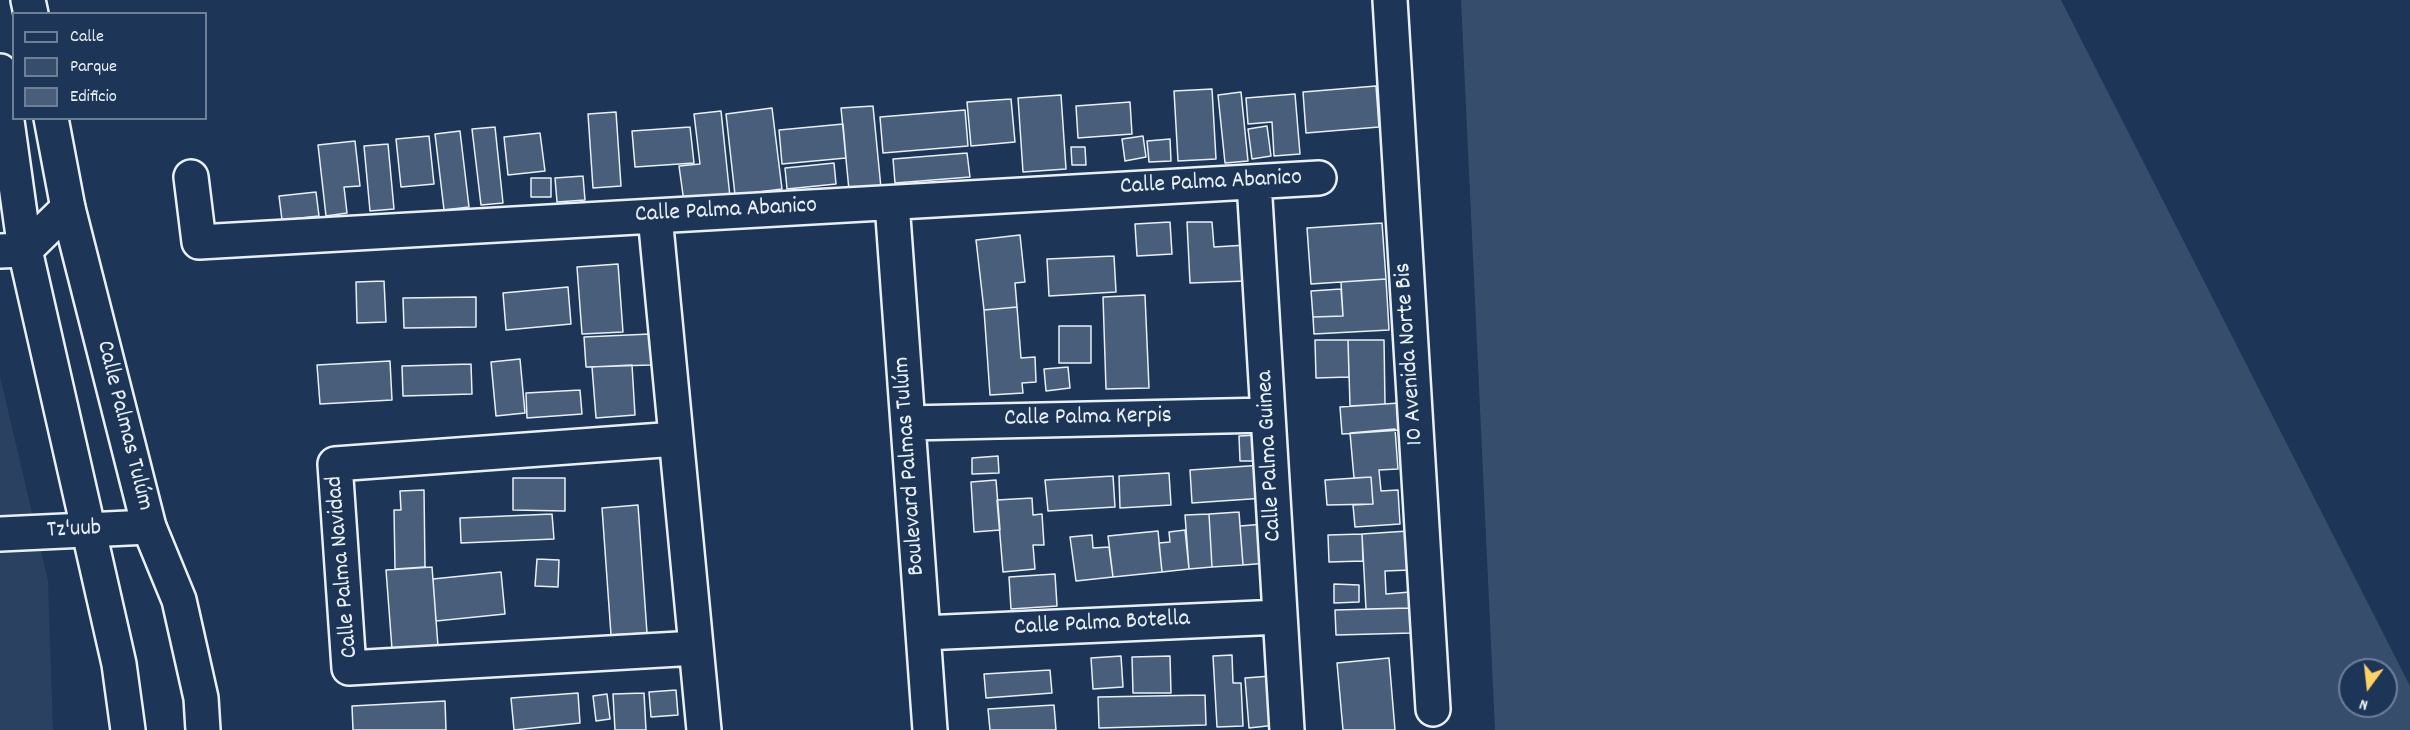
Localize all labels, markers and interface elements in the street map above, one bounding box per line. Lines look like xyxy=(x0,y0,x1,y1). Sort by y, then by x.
legend xyxy=(12,12,207,120)
text: Calle xyxy=(70,25,104,50)
text: Parque xyxy=(70,55,117,80)
text: Edificio xyxy=(70,85,117,110)
street label: Calle Palma Abanico xyxy=(1119,165,1303,203)
street label: Calle Palma Abanico xyxy=(634,193,818,231)
street label: 10 Avenida Norte Bis xyxy=(1390,262,1432,446)
street label: Calle Palmas Tulúm xyxy=(88,338,158,514)
street label: Boulevard Palmas Tulúm xyxy=(889,356,933,576)
street label: Calle Palma Guinea xyxy=(1252,370,1290,542)
street label: Calle Palma Kerpis xyxy=(1004,403,1172,435)
street label: Calle Palma Navidad xyxy=(322,475,366,659)
street label: Tz'uub xyxy=(46,515,102,547)
street label: Calle Palma Botella xyxy=(1013,606,1191,644)
north arrow xyxy=(2338,658,2398,718)
text: N xyxy=(2357,692,2371,716)

